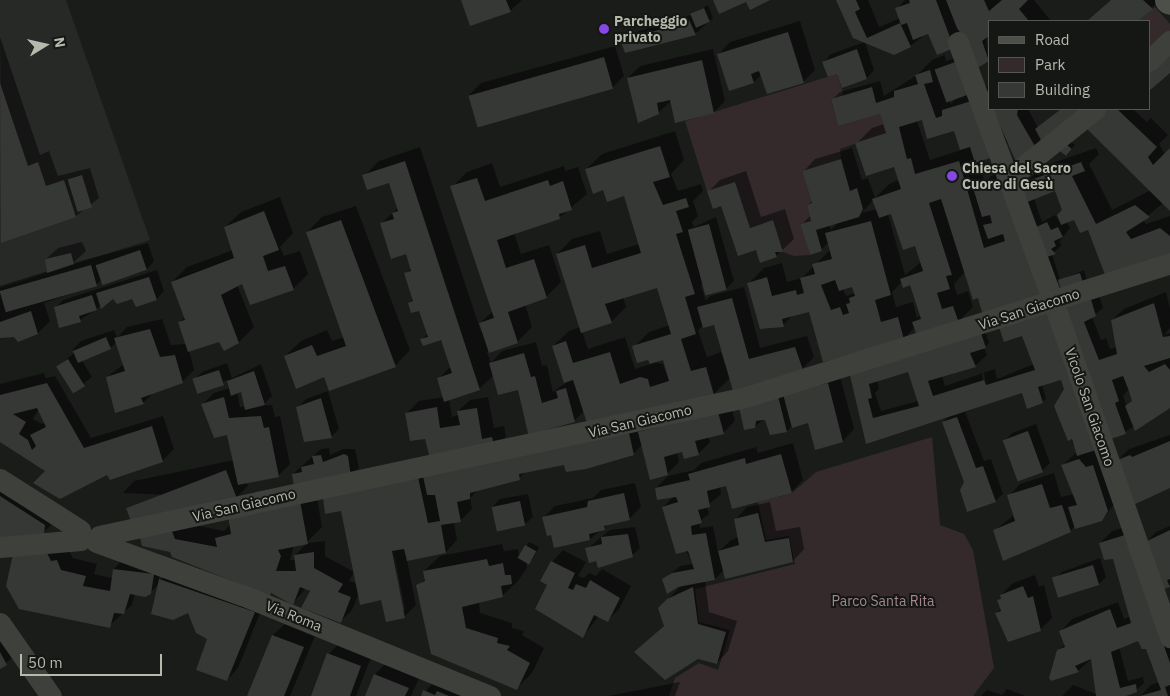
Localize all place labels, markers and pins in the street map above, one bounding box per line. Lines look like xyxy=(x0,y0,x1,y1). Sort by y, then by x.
place label: Parcheggio privato xyxy=(614,13,687,46)
marker: Parcheggio privato xyxy=(598,23,610,35)
place label: Chiesa del Sacro Cuore di Gesù xyxy=(962,160,1071,192)
marker: Chiesa del Sacro Cuore di Gesù xyxy=(946,170,958,182)

